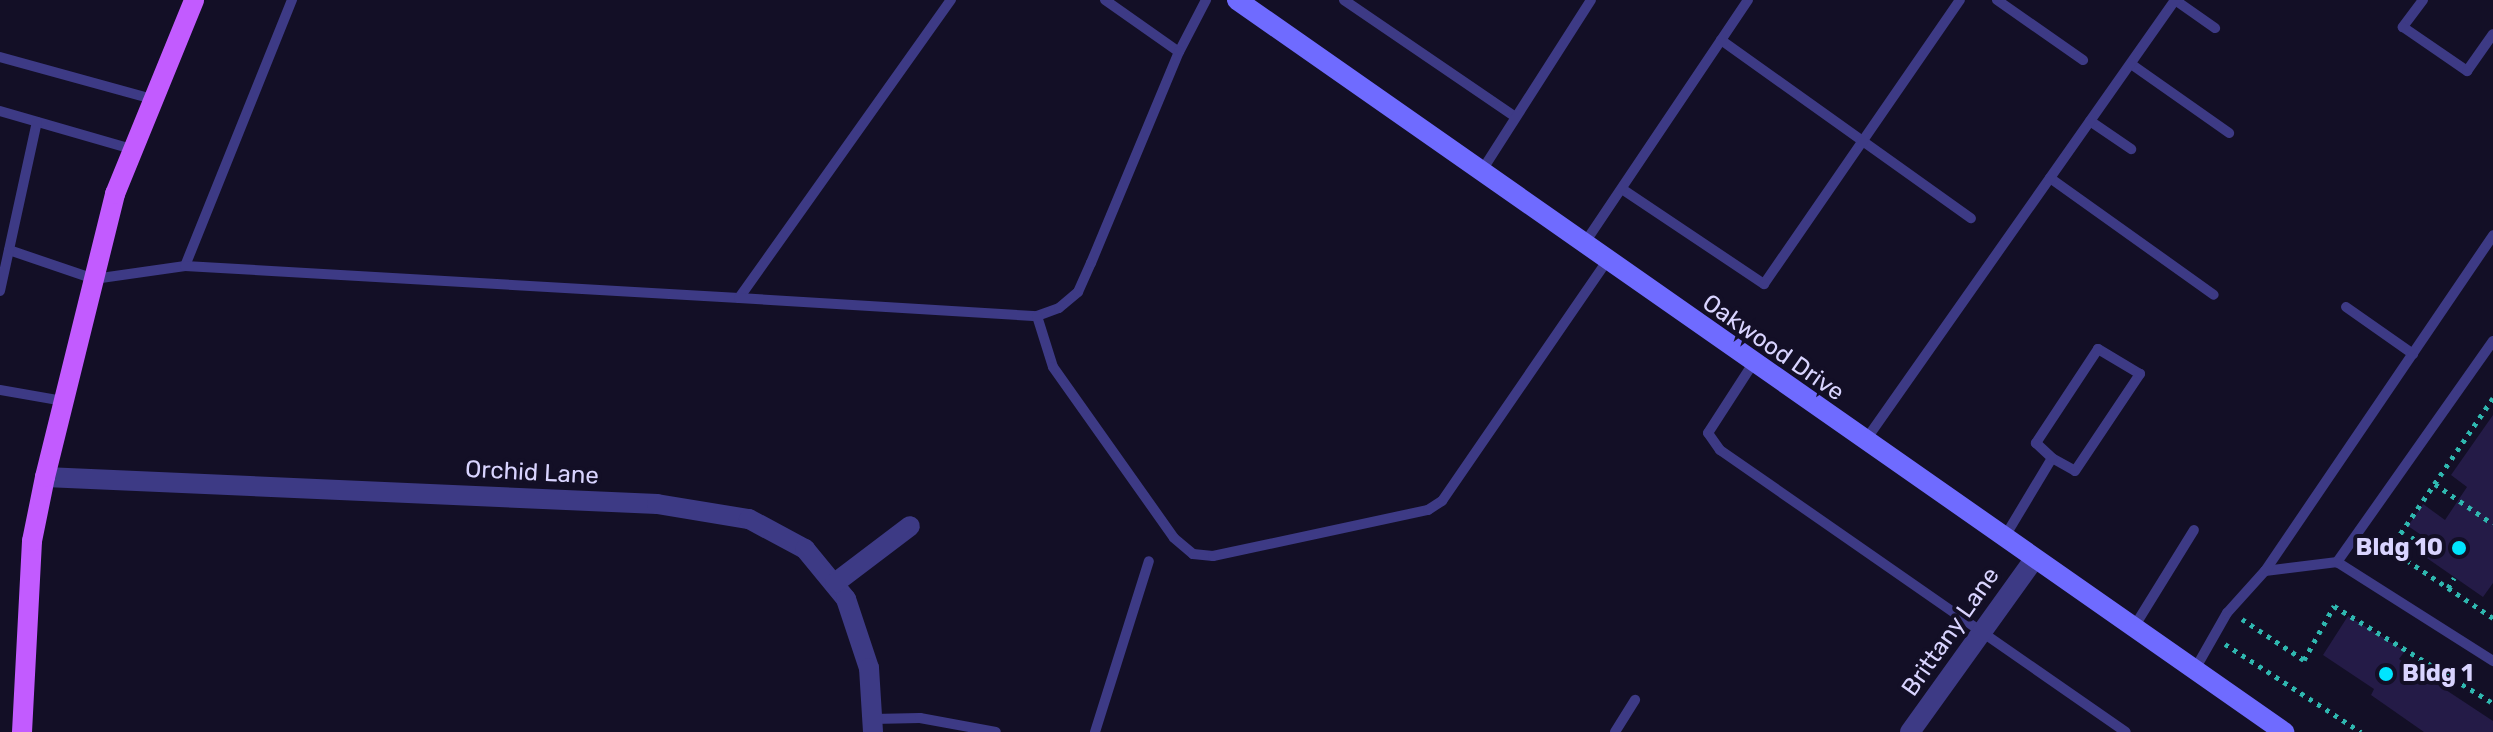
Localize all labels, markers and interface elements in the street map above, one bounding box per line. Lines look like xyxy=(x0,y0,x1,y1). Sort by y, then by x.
street label: Oakwood Drive xyxy=(1697,289,1849,407)
street label: Orchid Lane xyxy=(464,455,600,491)
place label: Bldg 10 xyxy=(2356,534,2443,562)
marker: Bldg 10 xyxy=(2450,539,2468,557)
street label: Brittany Lane xyxy=(1896,562,2006,702)
place label: Bldg 1 xyxy=(2402,660,2473,688)
marker: Bldg 1 xyxy=(2377,665,2395,683)

